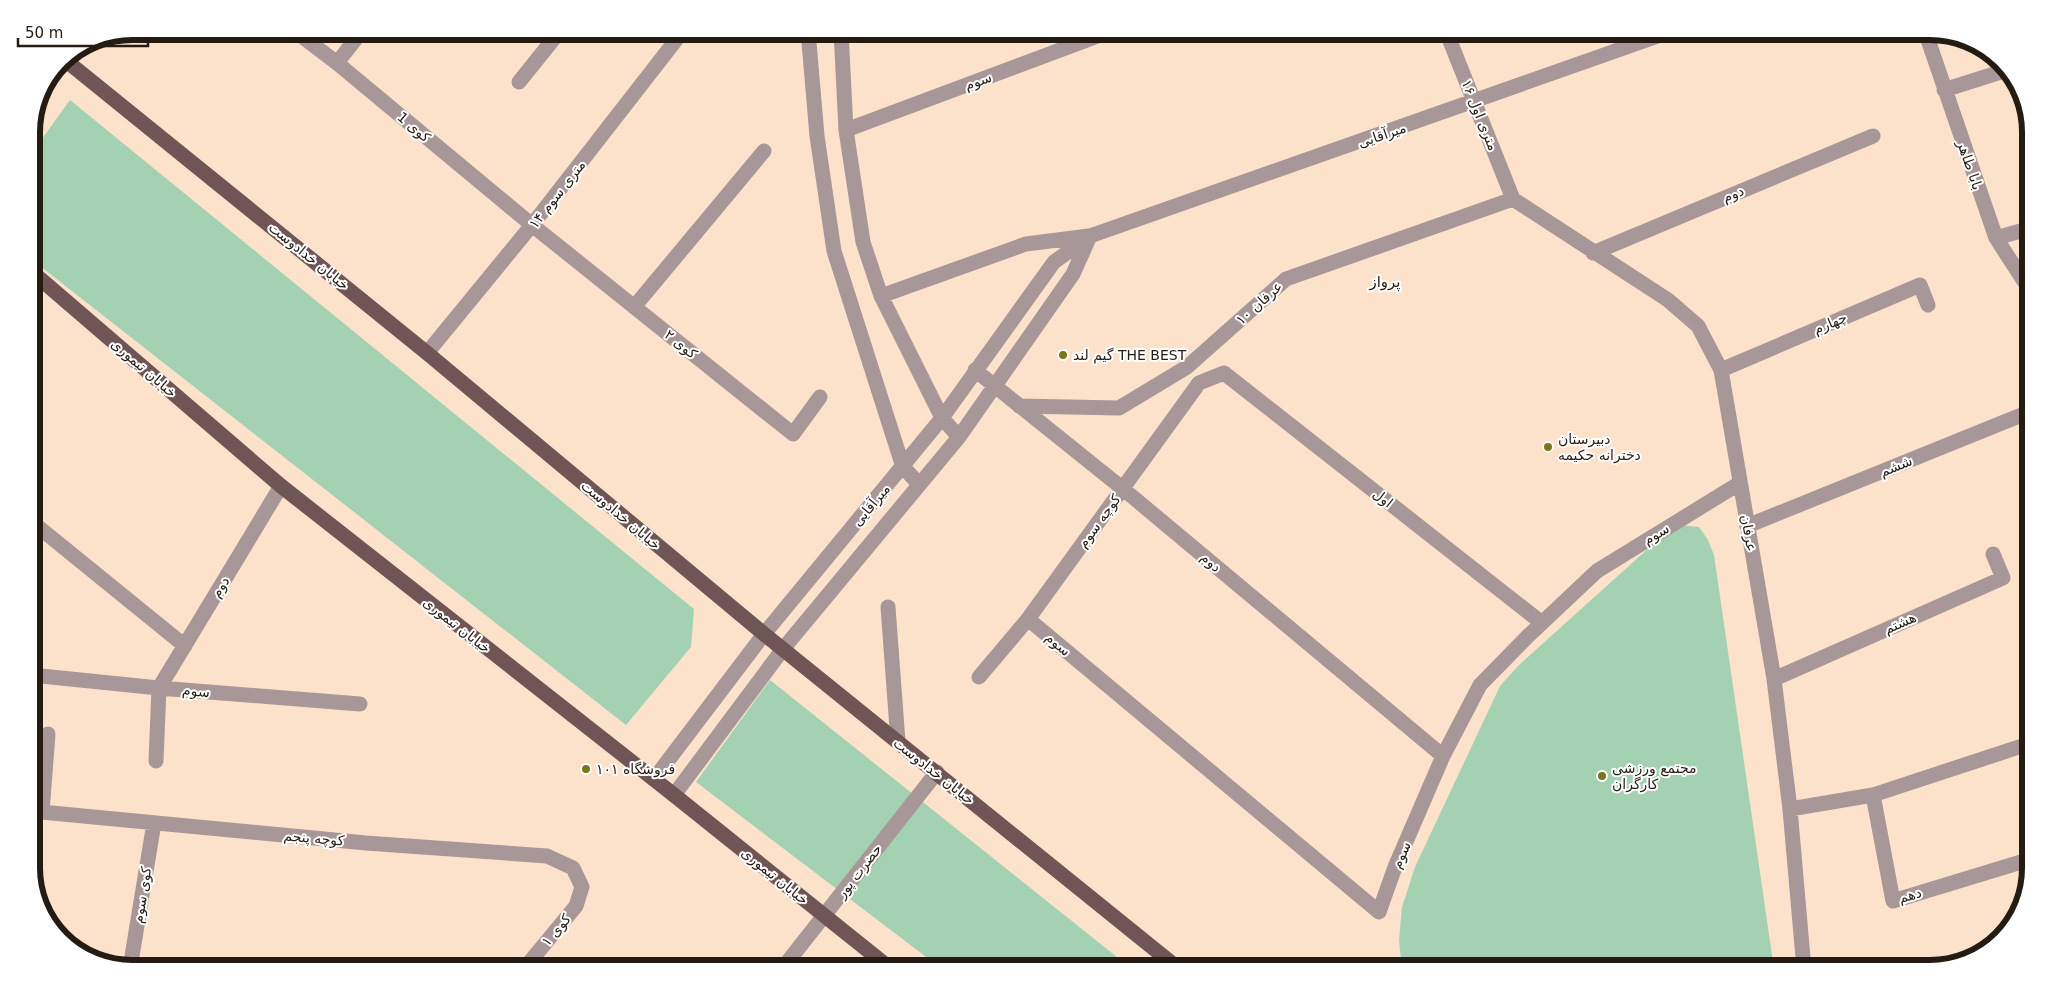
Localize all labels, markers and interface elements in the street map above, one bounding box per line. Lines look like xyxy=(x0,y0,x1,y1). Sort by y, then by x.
scale bar xyxy=(18,15,148,47)
text: 50 m xyxy=(25,24,63,42)
street label: سوم xyxy=(962,69,994,94)
street label: ۱۶ متری اول xyxy=(1458,77,1502,153)
street label: کوی 1 xyxy=(394,109,434,146)
street label: میرآقایی xyxy=(1356,119,1409,152)
street label: بابا طاهر xyxy=(1953,137,1986,192)
street label: ۱۴ متری سوم xyxy=(525,157,589,232)
street label: دوم xyxy=(1720,182,1746,207)
street label: خیابان خدادوست xyxy=(265,219,352,294)
district label: پرواز xyxy=(1368,273,1401,292)
street label: عرفان ۱۰ xyxy=(1233,278,1286,329)
street label: چهارم xyxy=(1811,309,1850,338)
street label: کوی ۲ xyxy=(661,326,701,363)
street label: خیابان تیموری xyxy=(107,335,180,401)
place label: گیم لند THE BEST xyxy=(1073,347,1187,364)
marker: گیم لند THE BEST xyxy=(1057,349,1069,361)
place label: دبیرستان دخترانه حکیمه xyxy=(1558,431,1641,464)
marker: دبیرستان دخترانه حکیمه xyxy=(1542,441,1554,453)
street label: ششم xyxy=(1877,452,1915,481)
street label: خیابان خدادوست xyxy=(578,477,664,554)
street label: میرآقایی xyxy=(849,481,894,530)
street label: اول xyxy=(1369,485,1396,512)
street label: کوچه سوم xyxy=(1074,491,1125,551)
street label: عرفان xyxy=(1737,513,1760,553)
street label: سوم xyxy=(1640,520,1672,549)
street label: دوم xyxy=(1197,549,1224,576)
street label: دوم xyxy=(208,574,233,601)
street label: خیابان تیموری xyxy=(419,594,494,657)
street label: هشتم xyxy=(1881,609,1919,638)
street label: سوم xyxy=(1042,629,1074,660)
street label: سوم xyxy=(181,682,210,701)
street label: خیابان خدادوست xyxy=(890,734,978,808)
place label: مجتمع ورزشی کارگران xyxy=(1612,760,1696,793)
place label: فروشگاه ۱۰۱ xyxy=(596,761,675,778)
marker: فروشگاه ۱۰۱ xyxy=(580,763,592,775)
marker: مجتمع ورزشی کارگران xyxy=(1596,770,1608,782)
street label: کوچه پنجم xyxy=(283,827,345,850)
street label: سوم xyxy=(1388,839,1415,871)
street label: حضرت پور xyxy=(832,841,886,903)
street label: خیابان تیموری xyxy=(738,844,812,909)
street label: کوی سوم xyxy=(130,865,155,925)
street label: دهم xyxy=(1897,884,1924,907)
street label: کوی ۱ xyxy=(538,910,575,950)

